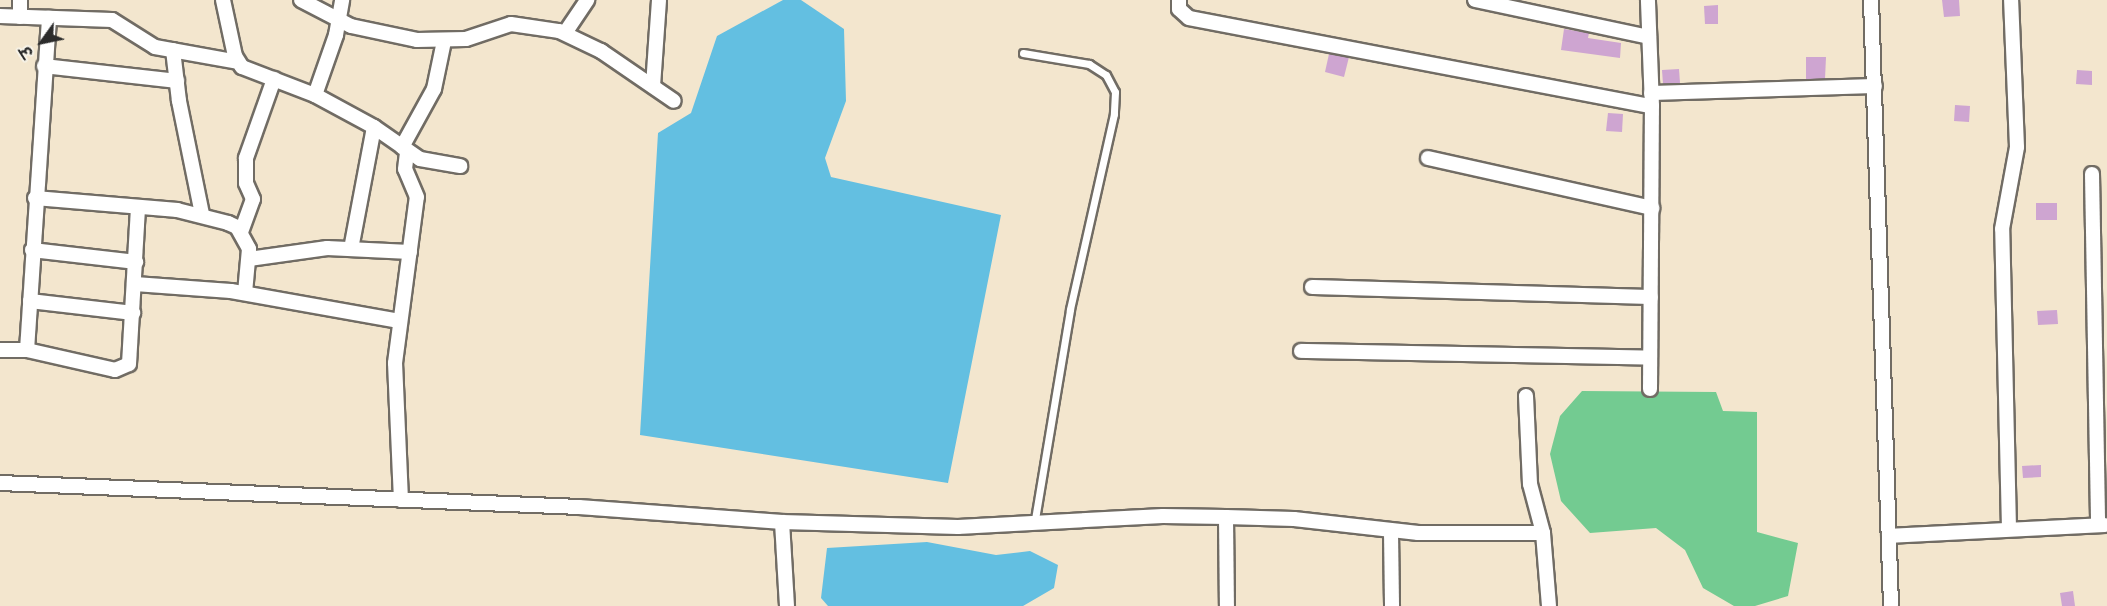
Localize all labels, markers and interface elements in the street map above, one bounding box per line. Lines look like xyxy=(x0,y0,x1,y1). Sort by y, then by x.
north arrow xyxy=(12,12,72,72)
text: उ xyxy=(16,42,38,62)

